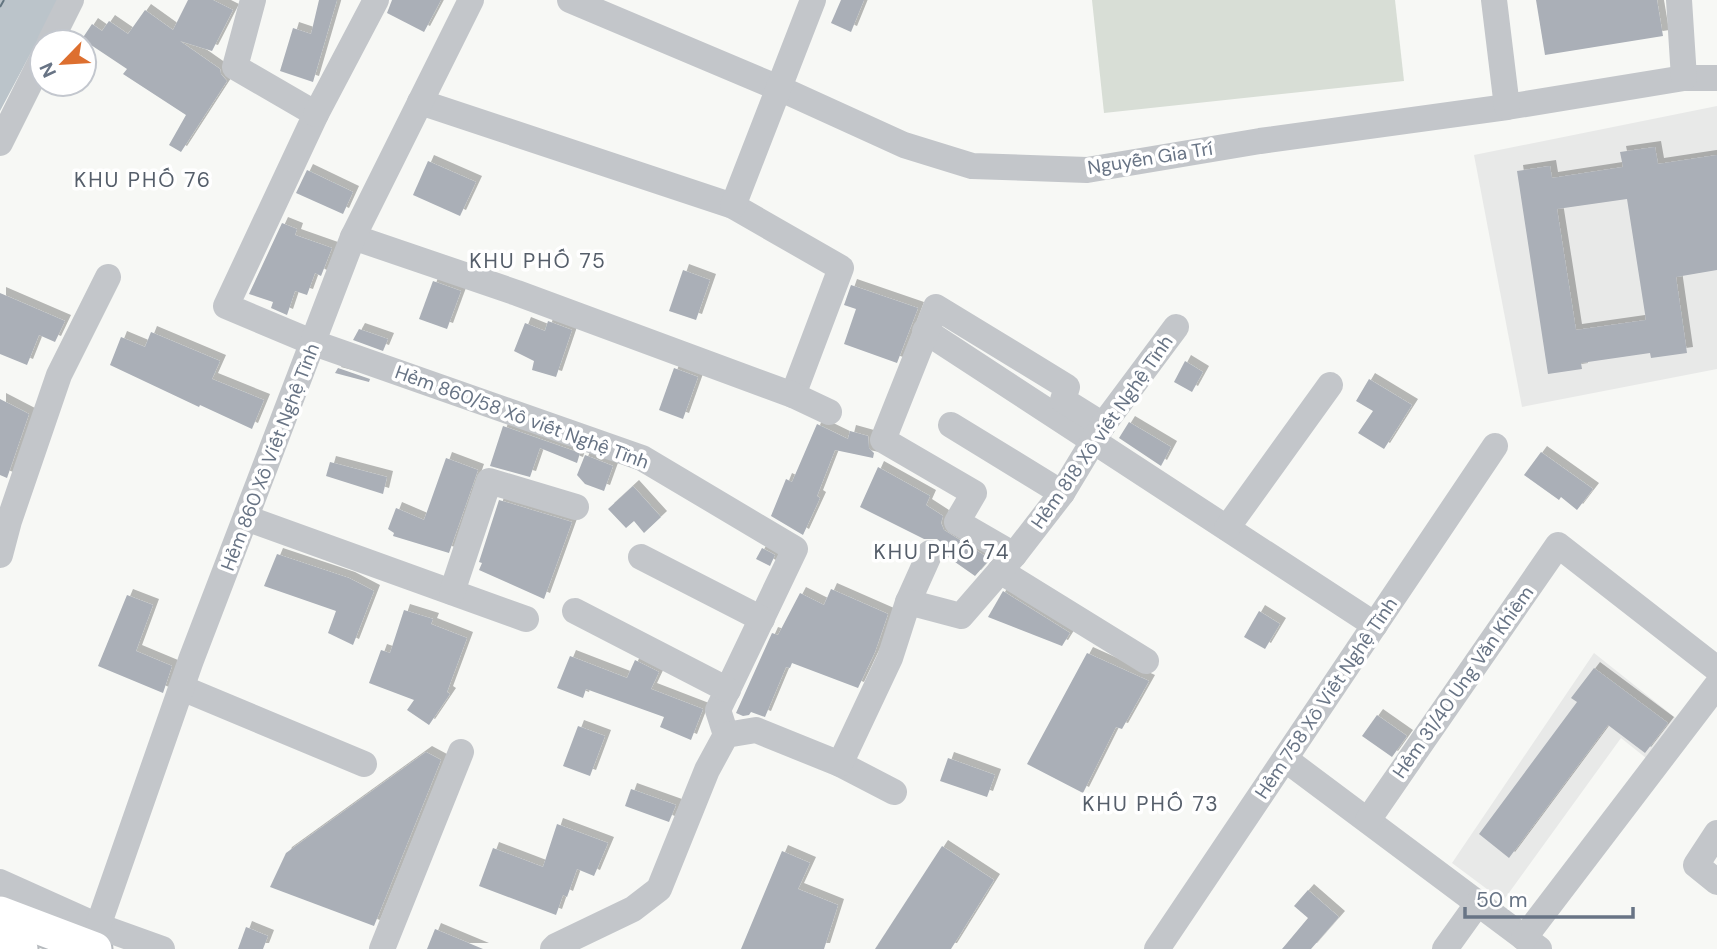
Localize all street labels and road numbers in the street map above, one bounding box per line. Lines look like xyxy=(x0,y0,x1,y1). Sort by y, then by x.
street label: Nguyễn Gia Trí xyxy=(1086,136,1215,180)
street label: Hẻm 818 Xô viết Nghệ Tĩnh xyxy=(1026,330,1178,534)
street label: Hẻm 860 Xô Viết Nghệ Tĩnh xyxy=(215,340,325,574)
street label: Hẻm 860/58 Xô viết Nghệ Tĩnh xyxy=(392,359,652,475)
street label: Hẻm 31/40 Ung Văn Khiêm xyxy=(1387,581,1539,783)
street label: Hẻm 758 Xô Viết Nghệ Tĩnh xyxy=(1249,592,1403,804)

